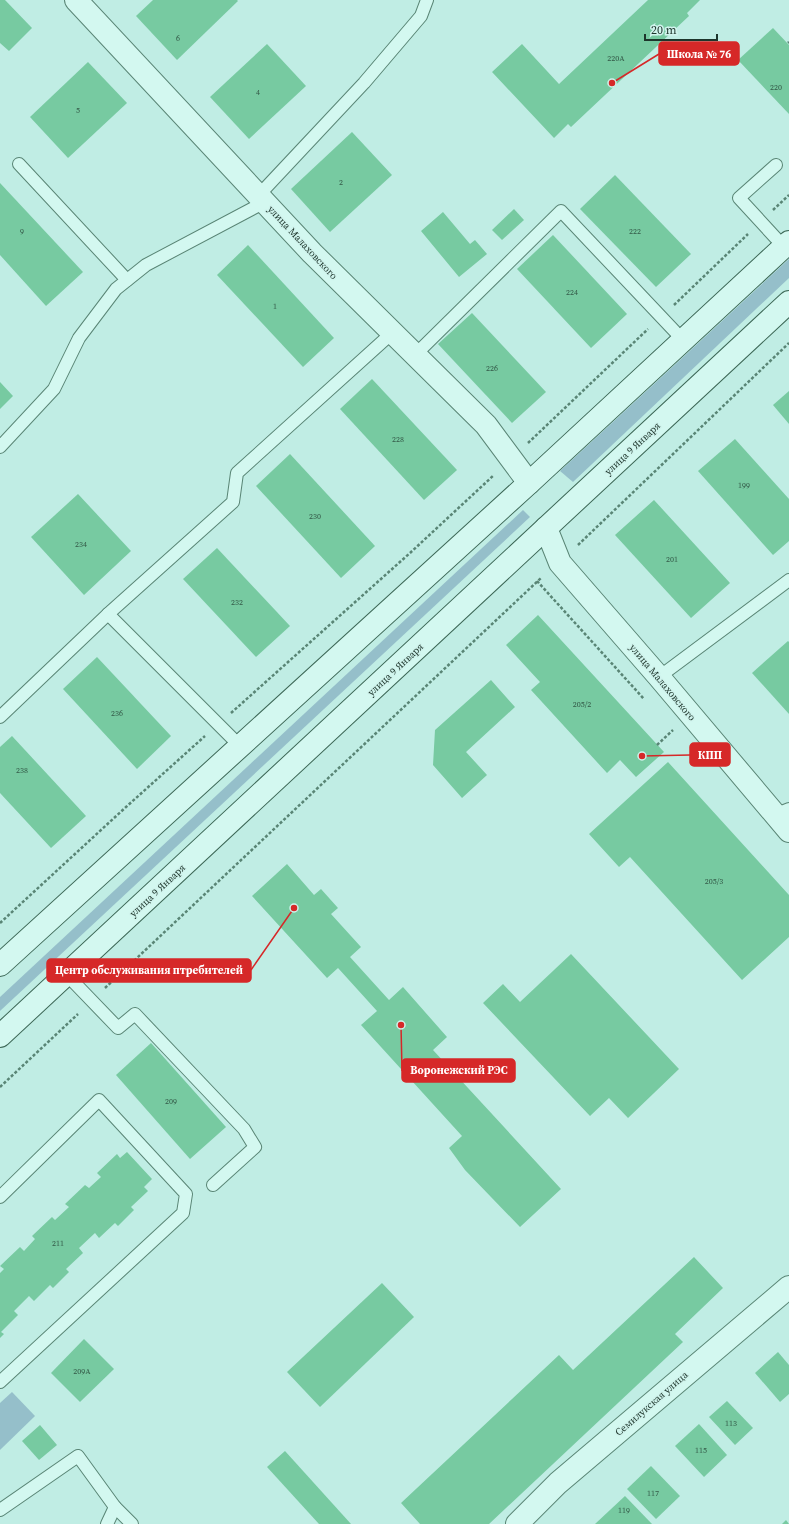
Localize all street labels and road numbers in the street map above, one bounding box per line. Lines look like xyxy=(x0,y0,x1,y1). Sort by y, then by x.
street label: улица Малаховского xyxy=(265,203,341,282)
street label: улица 9 Января xyxy=(602,419,663,478)
street label: улица 9 Января xyxy=(365,640,426,699)
street label: улица Малаховского xyxy=(627,641,699,724)
street label: улица 9 Января xyxy=(127,861,188,920)
street label: Семилукская улица xyxy=(612,1368,691,1439)

